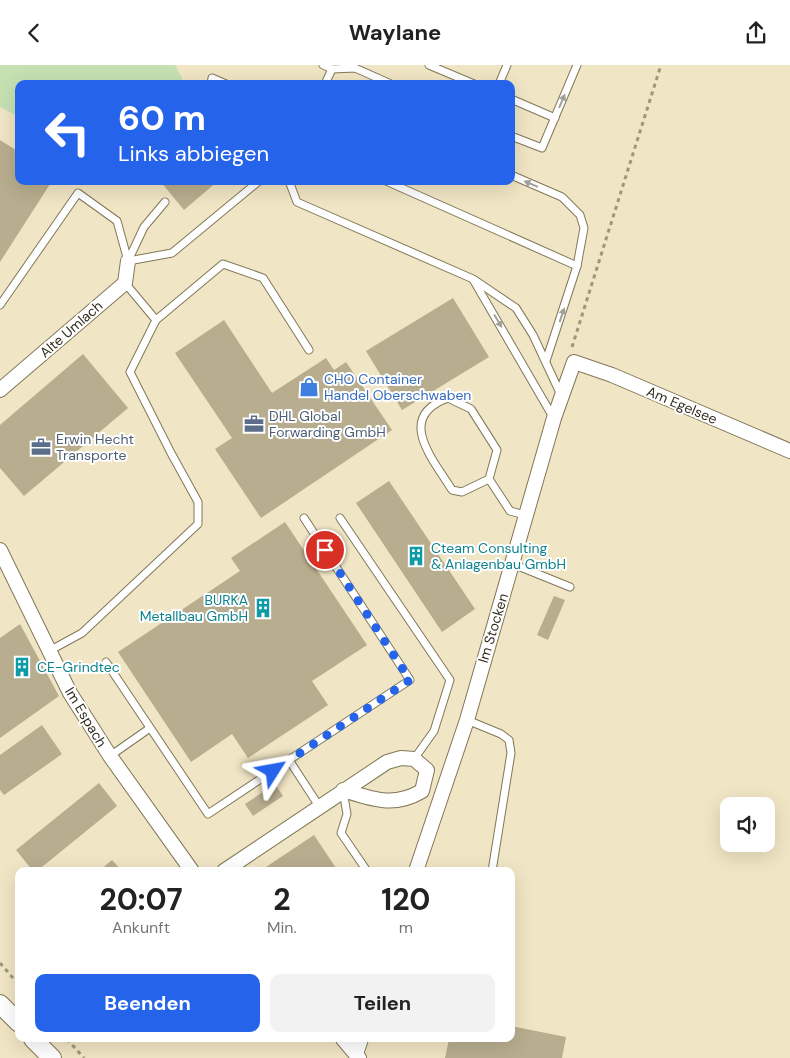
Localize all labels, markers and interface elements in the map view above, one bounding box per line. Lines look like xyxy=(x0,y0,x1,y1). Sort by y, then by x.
text: Waylane xyxy=(349,18,441,47)
icon: back xyxy=(20,19,48,47)
icon: share xyxy=(742,19,770,47)
one-way arrow xyxy=(558,94,566,108)
text: 60 m xyxy=(118,95,206,141)
icon: left xyxy=(35,100,100,165)
text: Links abbiegen xyxy=(118,139,269,168)
one-way arrow xyxy=(524,179,538,187)
street label: Alte Umlach xyxy=(36,297,106,361)
one-way arrow xyxy=(559,307,566,322)
one-way arrow xyxy=(493,314,502,327)
place label: CHO Container Handel Oberschwaben xyxy=(324,370,471,404)
shop icon: CHO Container Handel Oberschwaben xyxy=(298,376,320,398)
street label: Am Egelsee xyxy=(644,382,720,428)
place label: DHL Global Forwarding GmbH xyxy=(269,407,386,441)
office icon: DHL Global Forwarding GmbH xyxy=(243,413,265,435)
place label: Erwin Hecht Transporte xyxy=(56,430,134,464)
office icon: Erwin Hecht Transporte xyxy=(30,436,52,458)
pin xyxy=(304,529,346,571)
icon: arrive xyxy=(311,536,339,564)
place label: Cteam Consulting & Anlagenbau GmbH xyxy=(431,539,566,573)
building icon: Cteam Consulting & Anlagenbau GmbH xyxy=(405,545,427,567)
place label: BURKA Metallbau GmbH xyxy=(140,591,248,625)
street label: Im Stocken xyxy=(474,591,512,665)
building icon: BURKA Metallbau GmbH xyxy=(252,597,274,619)
building icon: CE-Grindtec xyxy=(11,656,33,678)
place label: CE-Grindtec xyxy=(37,658,120,676)
street label: Im Espach xyxy=(61,684,111,750)
position arrow xyxy=(246,744,298,796)
map controls xyxy=(720,797,775,852)
button: sound xyxy=(720,797,775,852)
text: 20:07 xyxy=(100,880,183,919)
text: 2 xyxy=(273,880,291,919)
text: 120 xyxy=(381,880,430,919)
text: Ankunft xyxy=(112,917,170,938)
text: Min. xyxy=(267,917,297,938)
text: m xyxy=(399,917,413,938)
button: Beenden xyxy=(35,974,260,1032)
button: Teilen xyxy=(270,974,495,1032)

